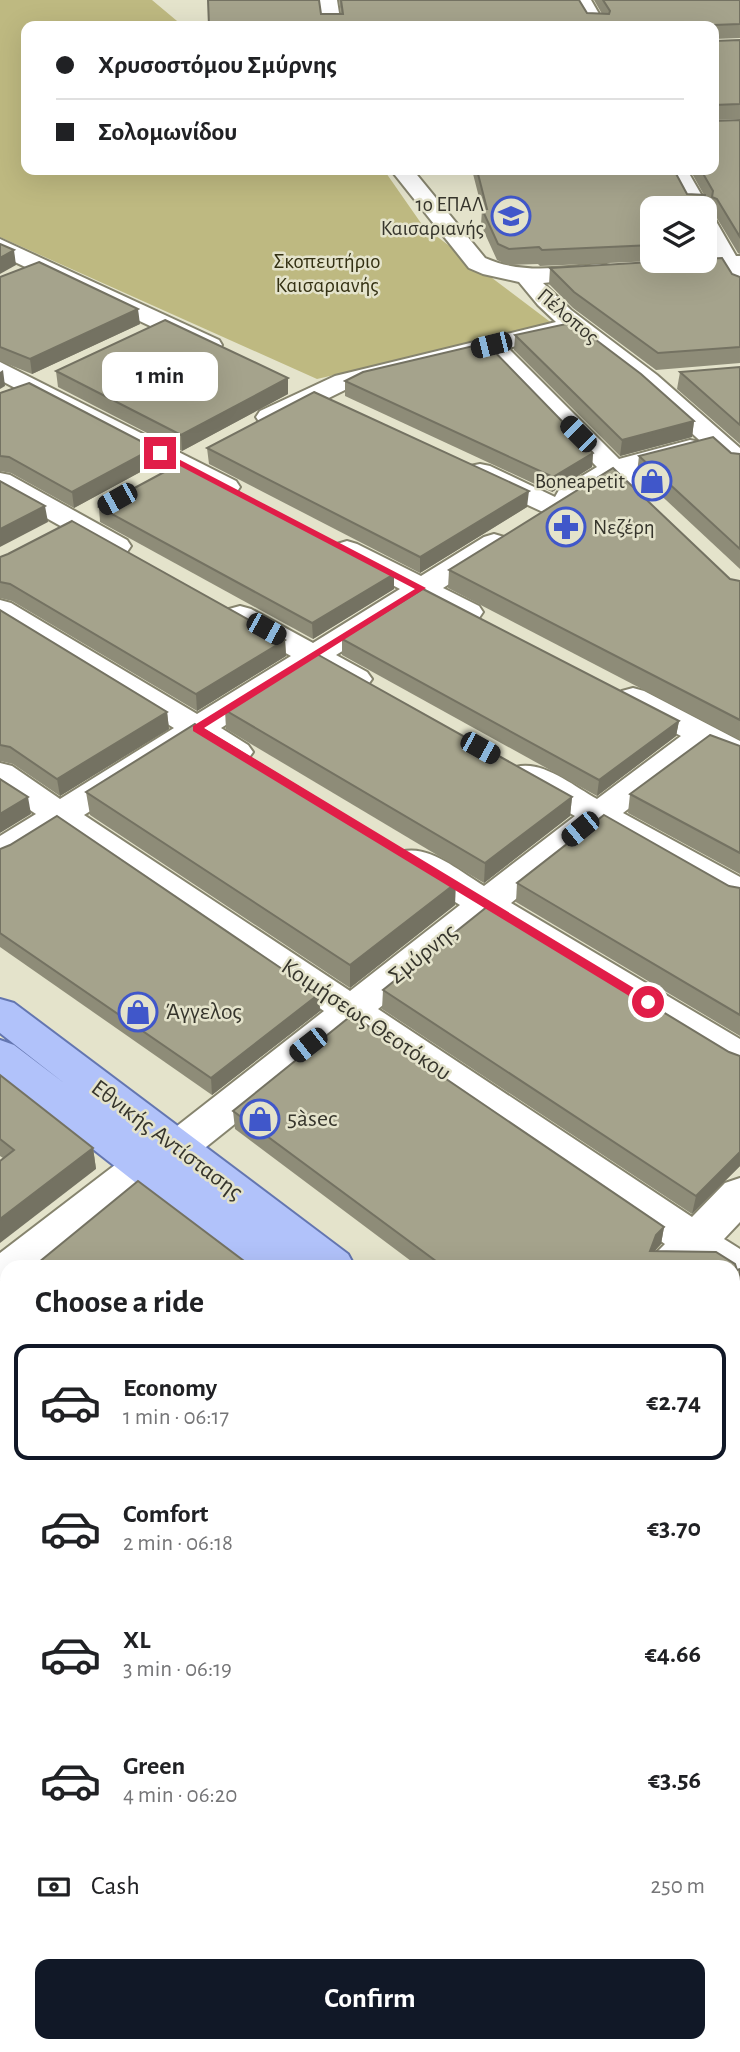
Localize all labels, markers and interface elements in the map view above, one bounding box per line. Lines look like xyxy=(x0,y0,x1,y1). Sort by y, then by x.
text: Χρυσοστόμου Σμύρνης xyxy=(98,52,337,78)
text: Σολομωνίδου xyxy=(98,119,237,145)
place label: 1ο ΕΠΑΛ Καισαριανής xyxy=(381,194,484,239)
school or university icon: 1ο ΕΠΑΛ Καισαριανής xyxy=(490,195,532,237)
map controls xyxy=(640,196,717,273)
button: layers xyxy=(640,196,717,273)
park label: Σκοπευτήριο Καισαριανής xyxy=(274,251,380,296)
street label: Πέλοπος xyxy=(533,285,603,347)
car xyxy=(469,330,514,360)
callout: 1 min xyxy=(102,351,218,400)
text: 1 min xyxy=(136,365,184,388)
car xyxy=(556,412,601,456)
route end xyxy=(144,437,176,469)
shop icon: Boneapetit xyxy=(631,460,673,502)
place label: Boneapetit xyxy=(535,471,625,492)
car xyxy=(94,480,141,518)
pharmacy icon: Νεζέρη xyxy=(545,506,587,548)
place label: Νεζέρη xyxy=(593,517,655,538)
car xyxy=(243,610,290,648)
car xyxy=(457,729,504,767)
car xyxy=(558,808,603,850)
street label: Σμύρνης xyxy=(384,919,462,989)
street label: Κοιμήσεως Θεοτόκου xyxy=(277,954,455,1086)
route start xyxy=(632,986,664,1018)
shop icon: Άγγελος xyxy=(117,991,159,1033)
place label: Άγγελος xyxy=(165,1000,242,1024)
car xyxy=(285,1024,332,1066)
street label: Εθνικής Αντίστασης xyxy=(87,1075,247,1205)
shop icon: 5àsec xyxy=(239,1098,281,1140)
place label: 5àsec xyxy=(287,1107,337,1131)
text: Choose a ride xyxy=(35,1286,204,1318)
icon: car xyxy=(39,1371,102,1434)
text: Economy xyxy=(123,1375,217,1401)
text: €2.74 xyxy=(646,1389,701,1415)
text: 1 min · 06:17 xyxy=(123,1406,229,1429)
icon: car xyxy=(39,1497,102,1560)
text: Comfort xyxy=(123,1501,208,1527)
text: €3.70 xyxy=(647,1515,701,1541)
text: 2 min · 06:18 xyxy=(123,1532,233,1555)
icon: car xyxy=(39,1623,102,1686)
text: XL xyxy=(123,1627,150,1653)
text: €4.66 xyxy=(645,1641,701,1667)
text: 3 min · 06:19 xyxy=(123,1658,232,1681)
icon: car xyxy=(39,1749,102,1812)
text: Green xyxy=(123,1753,185,1779)
text: €3.56 xyxy=(648,1767,701,1793)
text: 4 min · 06:20 xyxy=(123,1784,237,1807)
icon: cash xyxy=(35,1868,73,1906)
text: Cash xyxy=(91,1873,140,1899)
text: 250 m xyxy=(651,1875,705,1898)
button: Confirm xyxy=(35,1959,705,2039)

